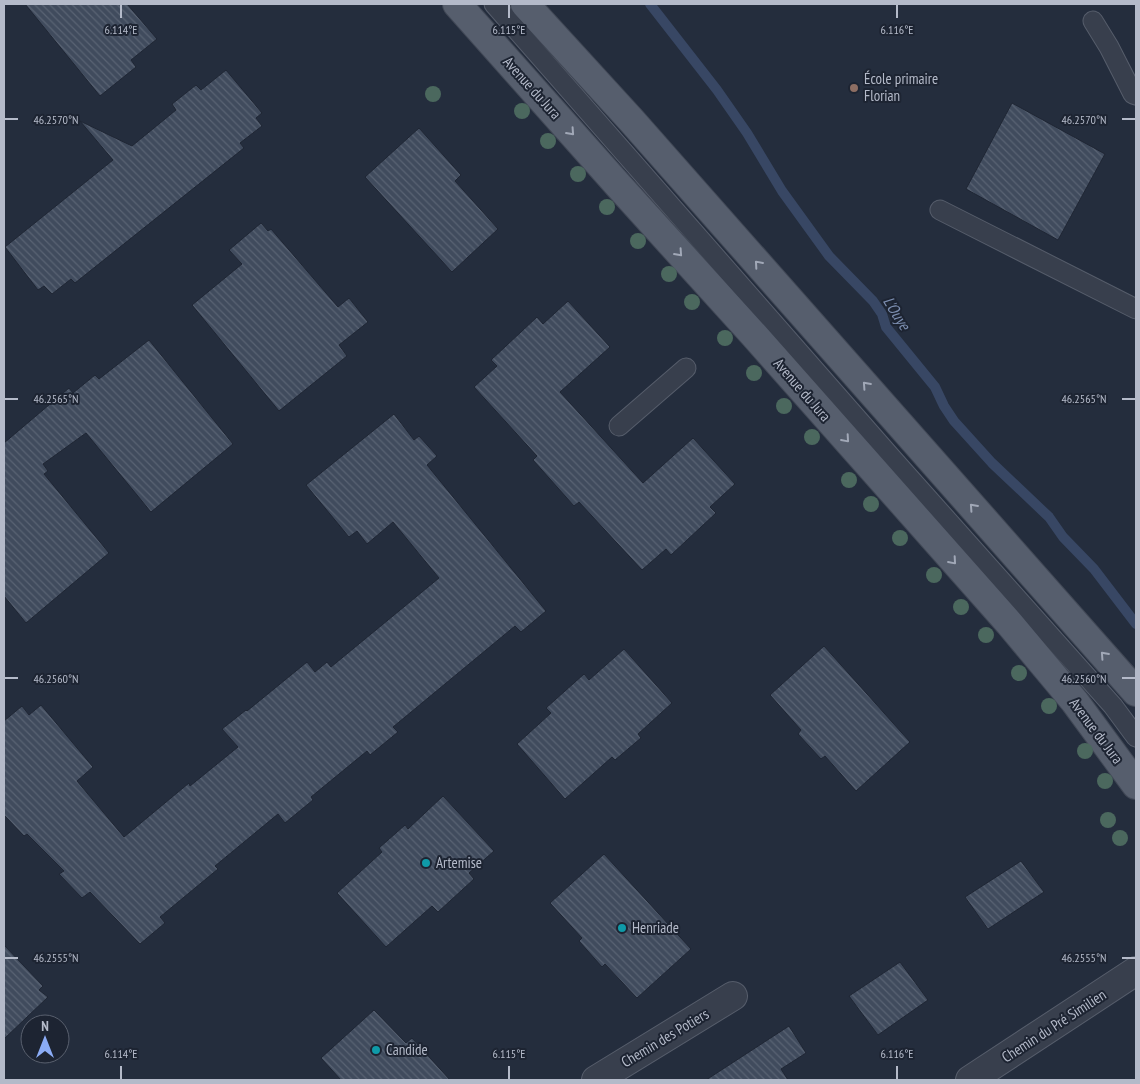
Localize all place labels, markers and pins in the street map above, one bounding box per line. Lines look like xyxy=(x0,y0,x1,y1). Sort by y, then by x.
place label: École primaire Florian xyxy=(864,69,938,105)
marker: École primaire Florian xyxy=(848,82,860,94)
place label: Artemise xyxy=(436,853,482,872)
marker: Artemise xyxy=(420,857,432,869)
place label: Henriade xyxy=(632,918,679,937)
marker: Henriade xyxy=(616,922,628,934)
place label: Candide xyxy=(386,1040,428,1059)
marker: Candide xyxy=(370,1044,382,1056)

